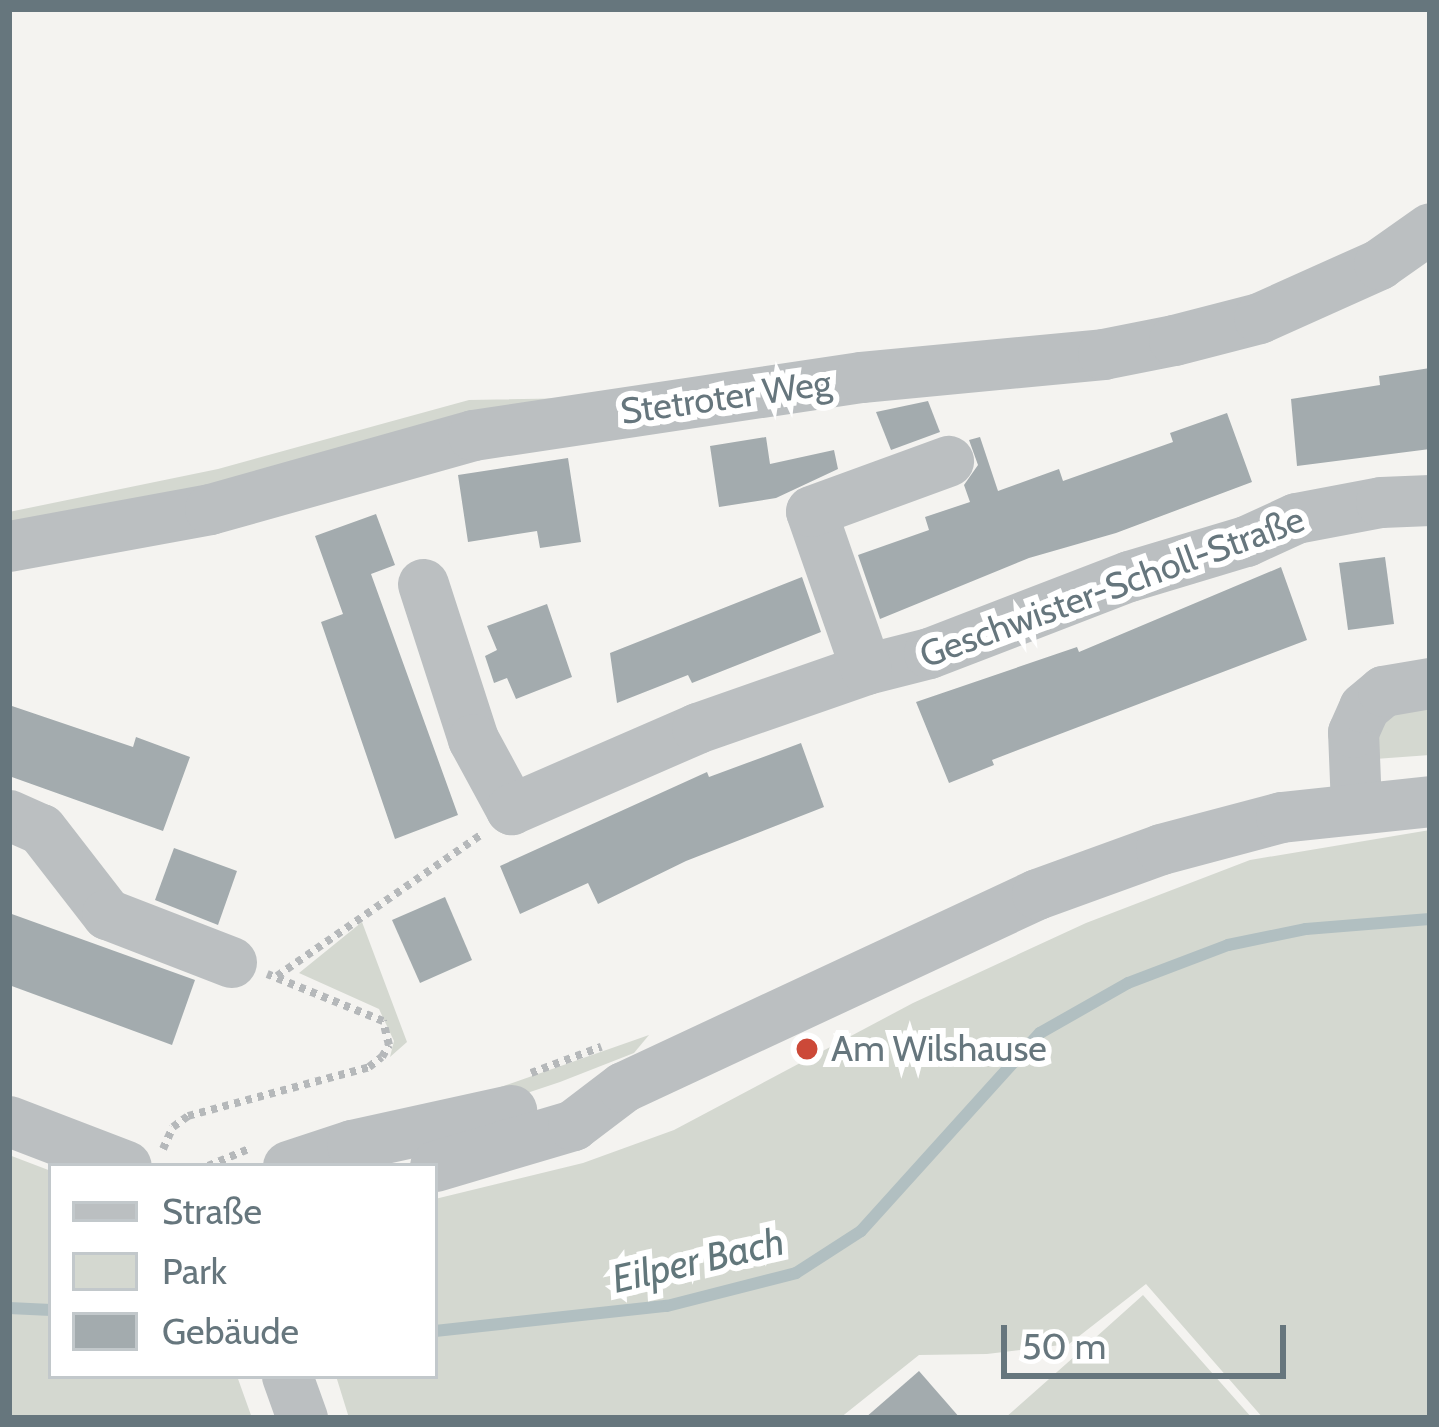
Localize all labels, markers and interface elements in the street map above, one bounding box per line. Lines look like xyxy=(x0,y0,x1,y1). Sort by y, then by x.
street label: Stetroter Weg xyxy=(618,361,834,433)
street label: Geschwister-Scholl-Straße xyxy=(914,497,1310,677)
place label: Am Wilshause xyxy=(831,1027,1047,1071)
marker: Am Wilshause xyxy=(794,1036,820,1062)
legend xyxy=(48,1163,438,1379)
text: Straße xyxy=(162,1189,262,1233)
water label: Eilper Bach xyxy=(608,1218,788,1302)
text: Park xyxy=(162,1249,227,1293)
scale bar xyxy=(1007,1301,1292,1375)
text: Gebäude xyxy=(162,1309,299,1353)
text: 50 m xyxy=(1022,1324,1106,1368)

